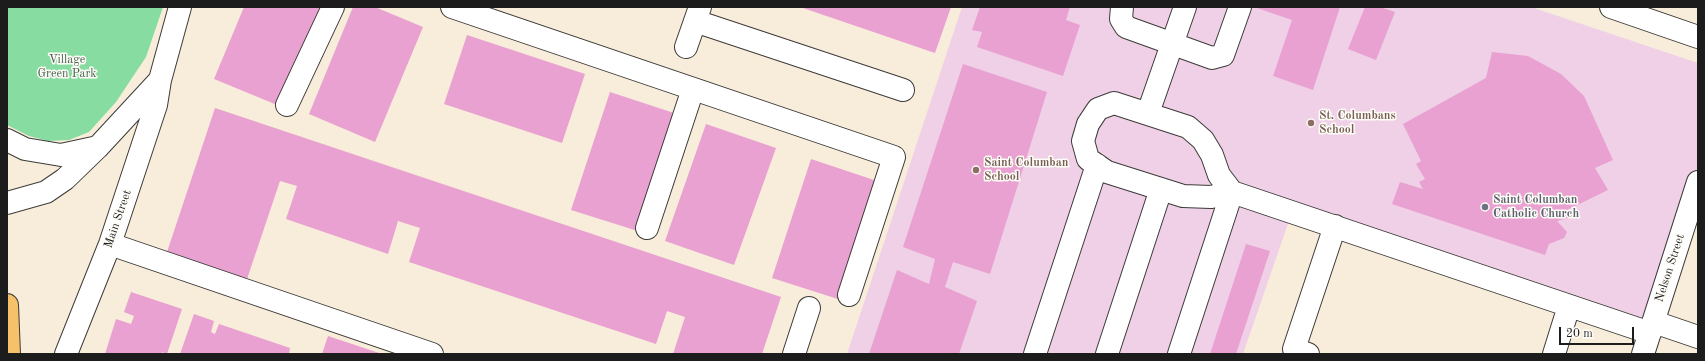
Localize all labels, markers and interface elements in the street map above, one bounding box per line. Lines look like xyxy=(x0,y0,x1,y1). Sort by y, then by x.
park label: Village Green Park xyxy=(37,53,97,81)
place label: St. Columbans School xyxy=(1319,109,1396,137)
marker: St. Columbans School xyxy=(1306,118,1316,128)
place label: Saint Columban School xyxy=(984,156,1068,184)
marker: Saint Columban School xyxy=(971,165,981,175)
street label: Main Street xyxy=(101,188,135,250)
place label: Saint Columban Catholic Church xyxy=(1493,193,1579,221)
marker: Saint Columban Catholic Church xyxy=(1480,202,1490,212)
street label: Nelson Street xyxy=(1652,232,1688,304)
scale bar xyxy=(1561,319,1636,345)
text: 20 m xyxy=(1566,328,1593,340)

